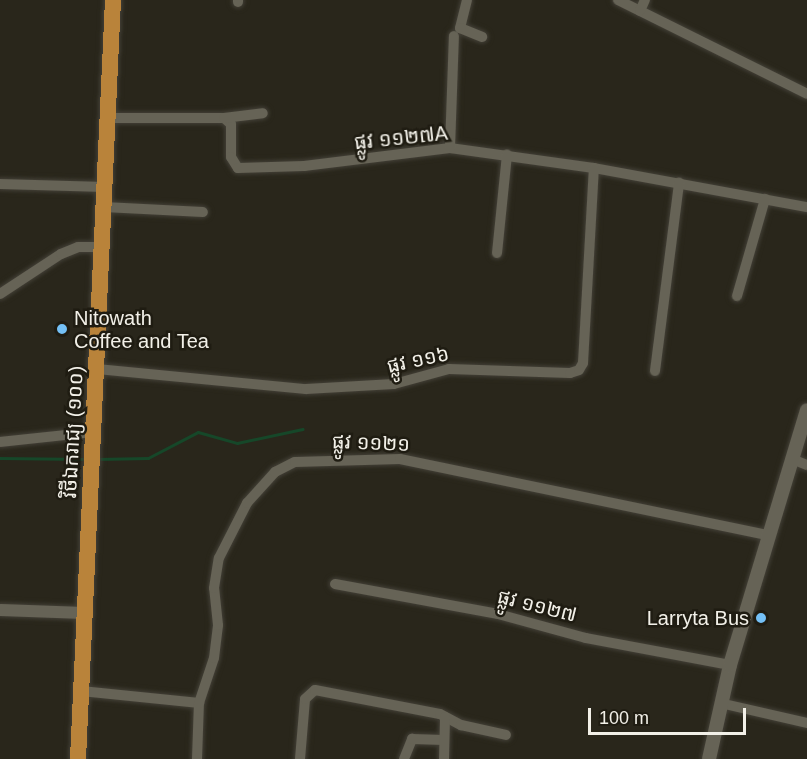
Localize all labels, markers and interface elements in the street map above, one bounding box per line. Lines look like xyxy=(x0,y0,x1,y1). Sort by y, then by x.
street label: ផ្លូវ ១១២៧A xyxy=(353,121,449,155)
place label: Nitowath Coffee and Tea xyxy=(74,306,209,353)
marker: Nitowath Coffee and Tea xyxy=(55,322,69,336)
street label: ផ្លូវ ១១៦ xyxy=(385,342,451,378)
street label: វិថីឯករាជ្យ (១០០) xyxy=(58,365,88,499)
street label: ផ្លូវ ១១២១ xyxy=(332,430,410,456)
street label: ផ្លូវ ១១២៧ xyxy=(495,585,579,627)
place label: Larryta Bus xyxy=(647,606,749,630)
marker: Larryta Bus xyxy=(754,611,768,625)
scale bar xyxy=(591,696,748,734)
text: 100 m xyxy=(599,708,649,728)

